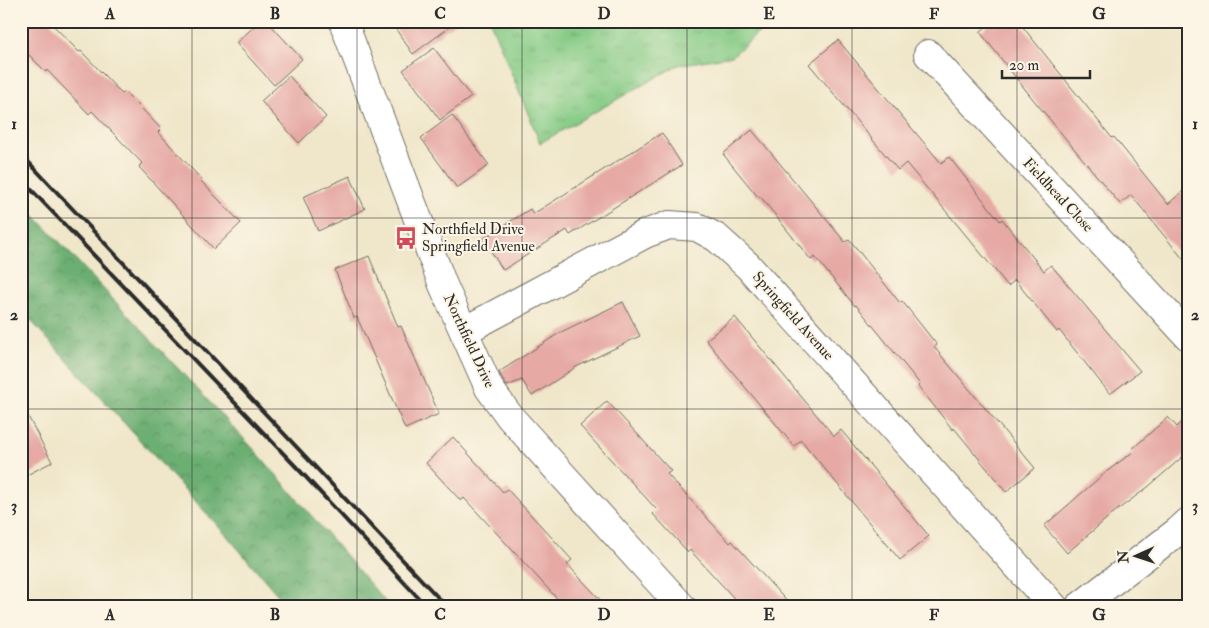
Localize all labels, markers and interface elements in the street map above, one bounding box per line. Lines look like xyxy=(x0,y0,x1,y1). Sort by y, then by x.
text: A xyxy=(104,4,116,24)
text: B xyxy=(270,4,280,24)
text: C xyxy=(434,4,446,24)
text: D xyxy=(597,4,611,24)
text: E xyxy=(763,4,775,24)
text: F xyxy=(929,4,939,24)
text: G xyxy=(1092,4,1106,24)
scale bar xyxy=(1002,48,1089,80)
text: 20 m xyxy=(1009,56,1039,75)
text: 1 xyxy=(11,114,17,134)
text: 1 xyxy=(1192,114,1198,134)
street label: Fieldhead Close xyxy=(1019,154,1097,236)
place label: Northfield Drive Springfield Avenue xyxy=(422,220,535,257)
bus stop icon: Northfield Drive Springfield Avenue xyxy=(393,225,419,251)
street label: Springfield Avenue xyxy=(747,268,838,365)
street label: Northfield Drive xyxy=(439,291,499,391)
text: 2 xyxy=(10,305,18,325)
text: 2 xyxy=(1191,305,1199,325)
text: 3 xyxy=(11,496,17,516)
text: 3 xyxy=(1192,496,1198,516)
north arrow xyxy=(1112,530,1162,580)
text: N xyxy=(1115,549,1132,564)
text: A xyxy=(104,605,116,625)
text: B xyxy=(270,605,280,625)
text: C xyxy=(434,605,446,625)
text: D xyxy=(597,605,611,625)
text: E xyxy=(763,605,775,625)
text: F xyxy=(929,605,939,625)
text: G xyxy=(1092,605,1106,625)

